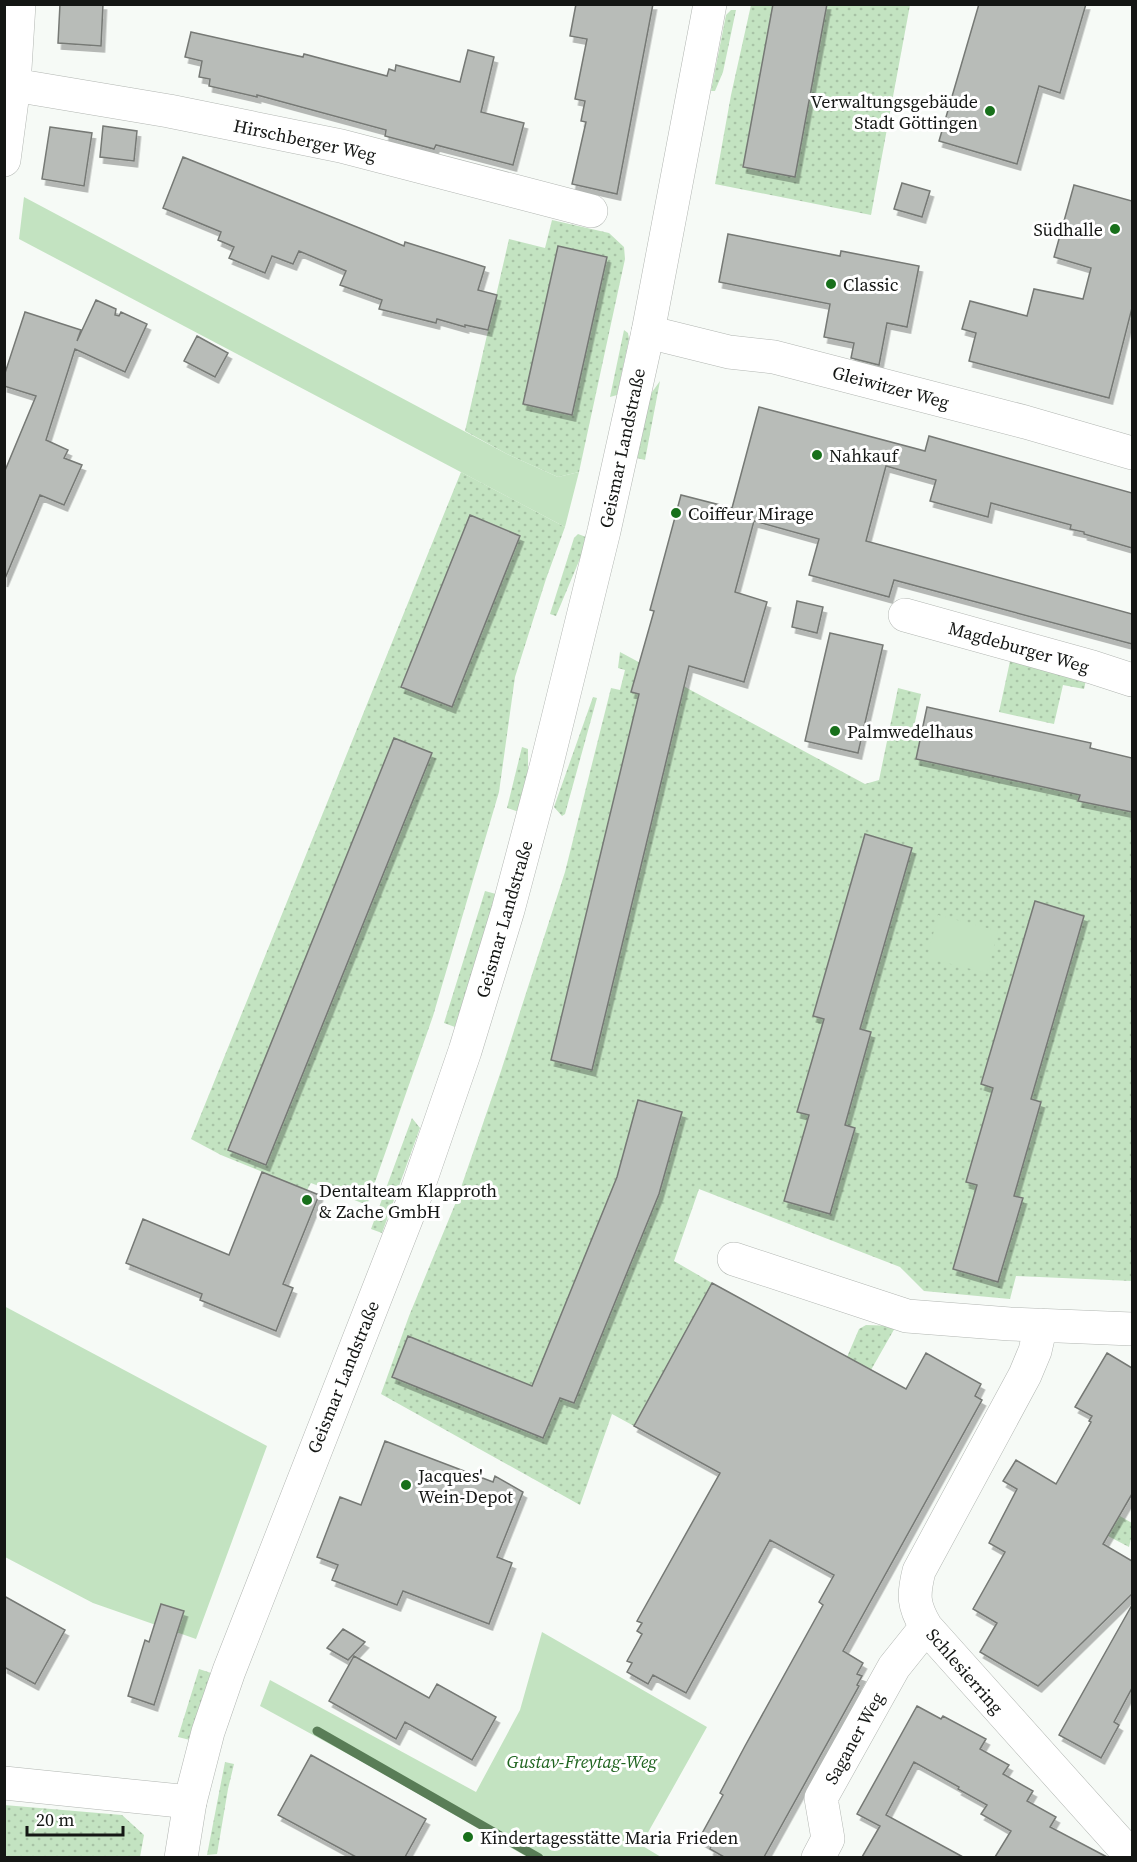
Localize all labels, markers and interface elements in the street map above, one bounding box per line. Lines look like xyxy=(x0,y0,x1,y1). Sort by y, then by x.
place label: Verwaltungsgebäude Stadt Göttingen xyxy=(810,89,978,135)
marker: Verwaltungsgebäude Stadt Göttingen xyxy=(983,104,997,118)
street label: Hirschberger Weg xyxy=(231,113,379,167)
place label: Südhalle xyxy=(1034,217,1103,242)
marker: Südhalle xyxy=(1108,222,1122,236)
place label: Classic xyxy=(843,272,899,297)
marker: Classic xyxy=(824,277,838,291)
street label: Gleiwitzer Weg xyxy=(830,359,952,415)
street label: Geismar Landstraße xyxy=(593,366,651,530)
place label: Nahkauf xyxy=(829,443,899,468)
marker: Nahkauf xyxy=(810,448,824,462)
place label: Coiffeur Mirage xyxy=(688,501,814,526)
marker: Coiffeur Mirage xyxy=(669,506,683,520)
street label: Magdeburger Weg xyxy=(946,615,1092,679)
place label: Palmwedelhaus xyxy=(847,719,973,744)
marker: Palmwedelhaus xyxy=(828,724,842,738)
street label: Geismar Landstraße xyxy=(470,837,538,1001)
place label: Dentalteam Klapproth & Zache GmbH xyxy=(319,1178,497,1224)
marker: Dentalteam Klapproth & Zache GmbH xyxy=(300,1193,314,1207)
street label: Geismar Landstraße xyxy=(301,1297,385,1457)
place label: Jacques' Wein-Depot xyxy=(417,1463,513,1509)
marker: Jacques' Wein-Depot xyxy=(399,1478,413,1492)
street label: Schlesierring xyxy=(921,1623,1009,1719)
street label: Saganer Weg xyxy=(818,1687,890,1789)
park label: Gustav-Freytag-Weg xyxy=(507,1749,658,1774)
scale bar xyxy=(27,1799,123,1837)
text: 20 m xyxy=(36,1807,74,1832)
place label: Kindertagesstätte Maria Frieden xyxy=(480,1825,739,1850)
marker: Kindertagesstätte Maria Frieden xyxy=(461,1830,475,1844)

